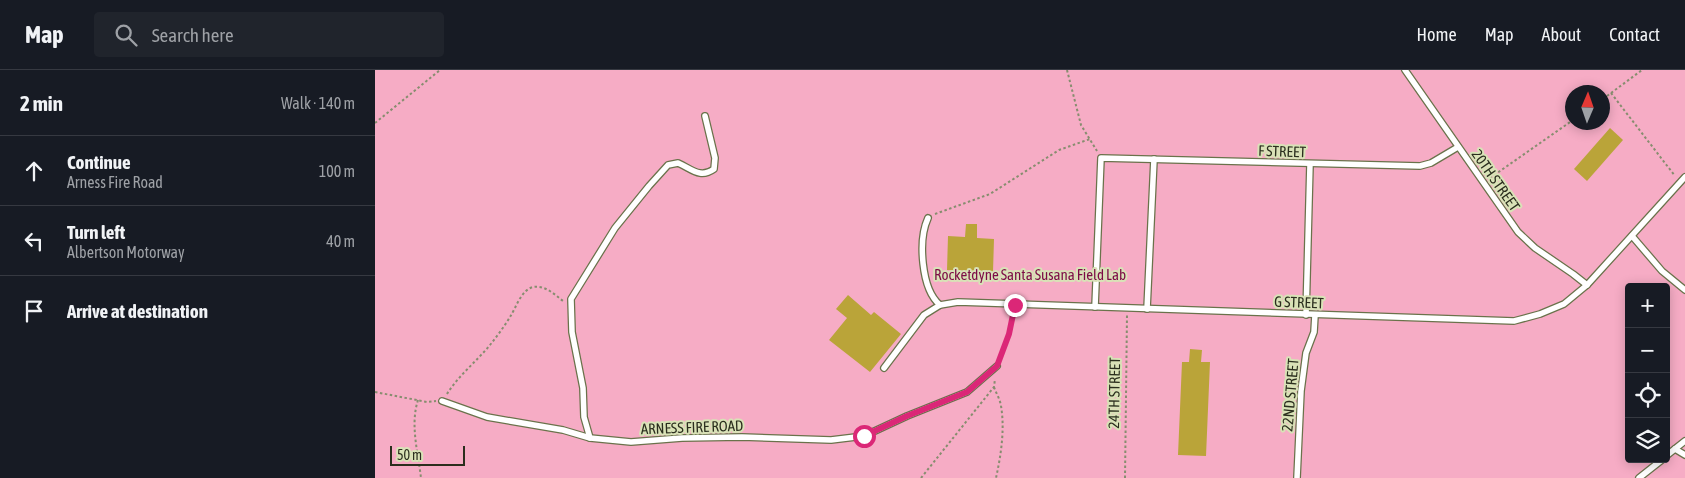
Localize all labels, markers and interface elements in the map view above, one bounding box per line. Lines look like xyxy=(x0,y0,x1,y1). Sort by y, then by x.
search box xyxy=(94,12,444,57)
text: Map xyxy=(25,21,64,48)
icon: search xyxy=(112,21,140,49)
text: Search here xyxy=(152,24,234,46)
text: Home xyxy=(1417,24,1457,45)
text: Map xyxy=(1485,24,1514,45)
text: About xyxy=(1542,24,1581,45)
text: Contact xyxy=(1609,24,1660,45)
north arrow xyxy=(1565,85,1610,130)
text: 2 min xyxy=(20,91,63,115)
text: Walk · 140 m xyxy=(281,94,355,112)
street label: F STREET xyxy=(1258,142,1307,160)
street label: 20TH STREET xyxy=(1469,146,1524,214)
text: Continue xyxy=(67,151,131,173)
icon: ahead xyxy=(20,157,48,185)
text: 100 m xyxy=(319,162,355,180)
text: Arness Fire Road xyxy=(67,173,163,191)
text: Turn left xyxy=(67,221,125,243)
icon: left xyxy=(20,227,48,255)
text: 40 m xyxy=(326,232,355,250)
text: Albertson Motorway xyxy=(67,243,185,261)
park label: Rocketdyne Santa Susana Field Lab xyxy=(934,266,1126,283)
map controls xyxy=(1625,283,1670,463)
button: + xyxy=(1625,283,1670,328)
street label: G STREET xyxy=(1274,293,1325,311)
route end xyxy=(1004,294,1027,317)
icon: arrive xyxy=(20,297,48,325)
text: Arrive at destination xyxy=(67,300,208,322)
button: − xyxy=(1625,328,1670,373)
street label: 24TH STREET xyxy=(1105,357,1123,429)
street label: 22ND STREET xyxy=(1278,357,1302,432)
button: locate xyxy=(1625,373,1670,418)
street label: ARNESS FIRE ROAD xyxy=(641,417,743,437)
button: layers xyxy=(1625,418,1670,463)
route start xyxy=(853,425,876,448)
scale bar xyxy=(390,443,465,466)
text: 50 m xyxy=(397,447,422,463)

